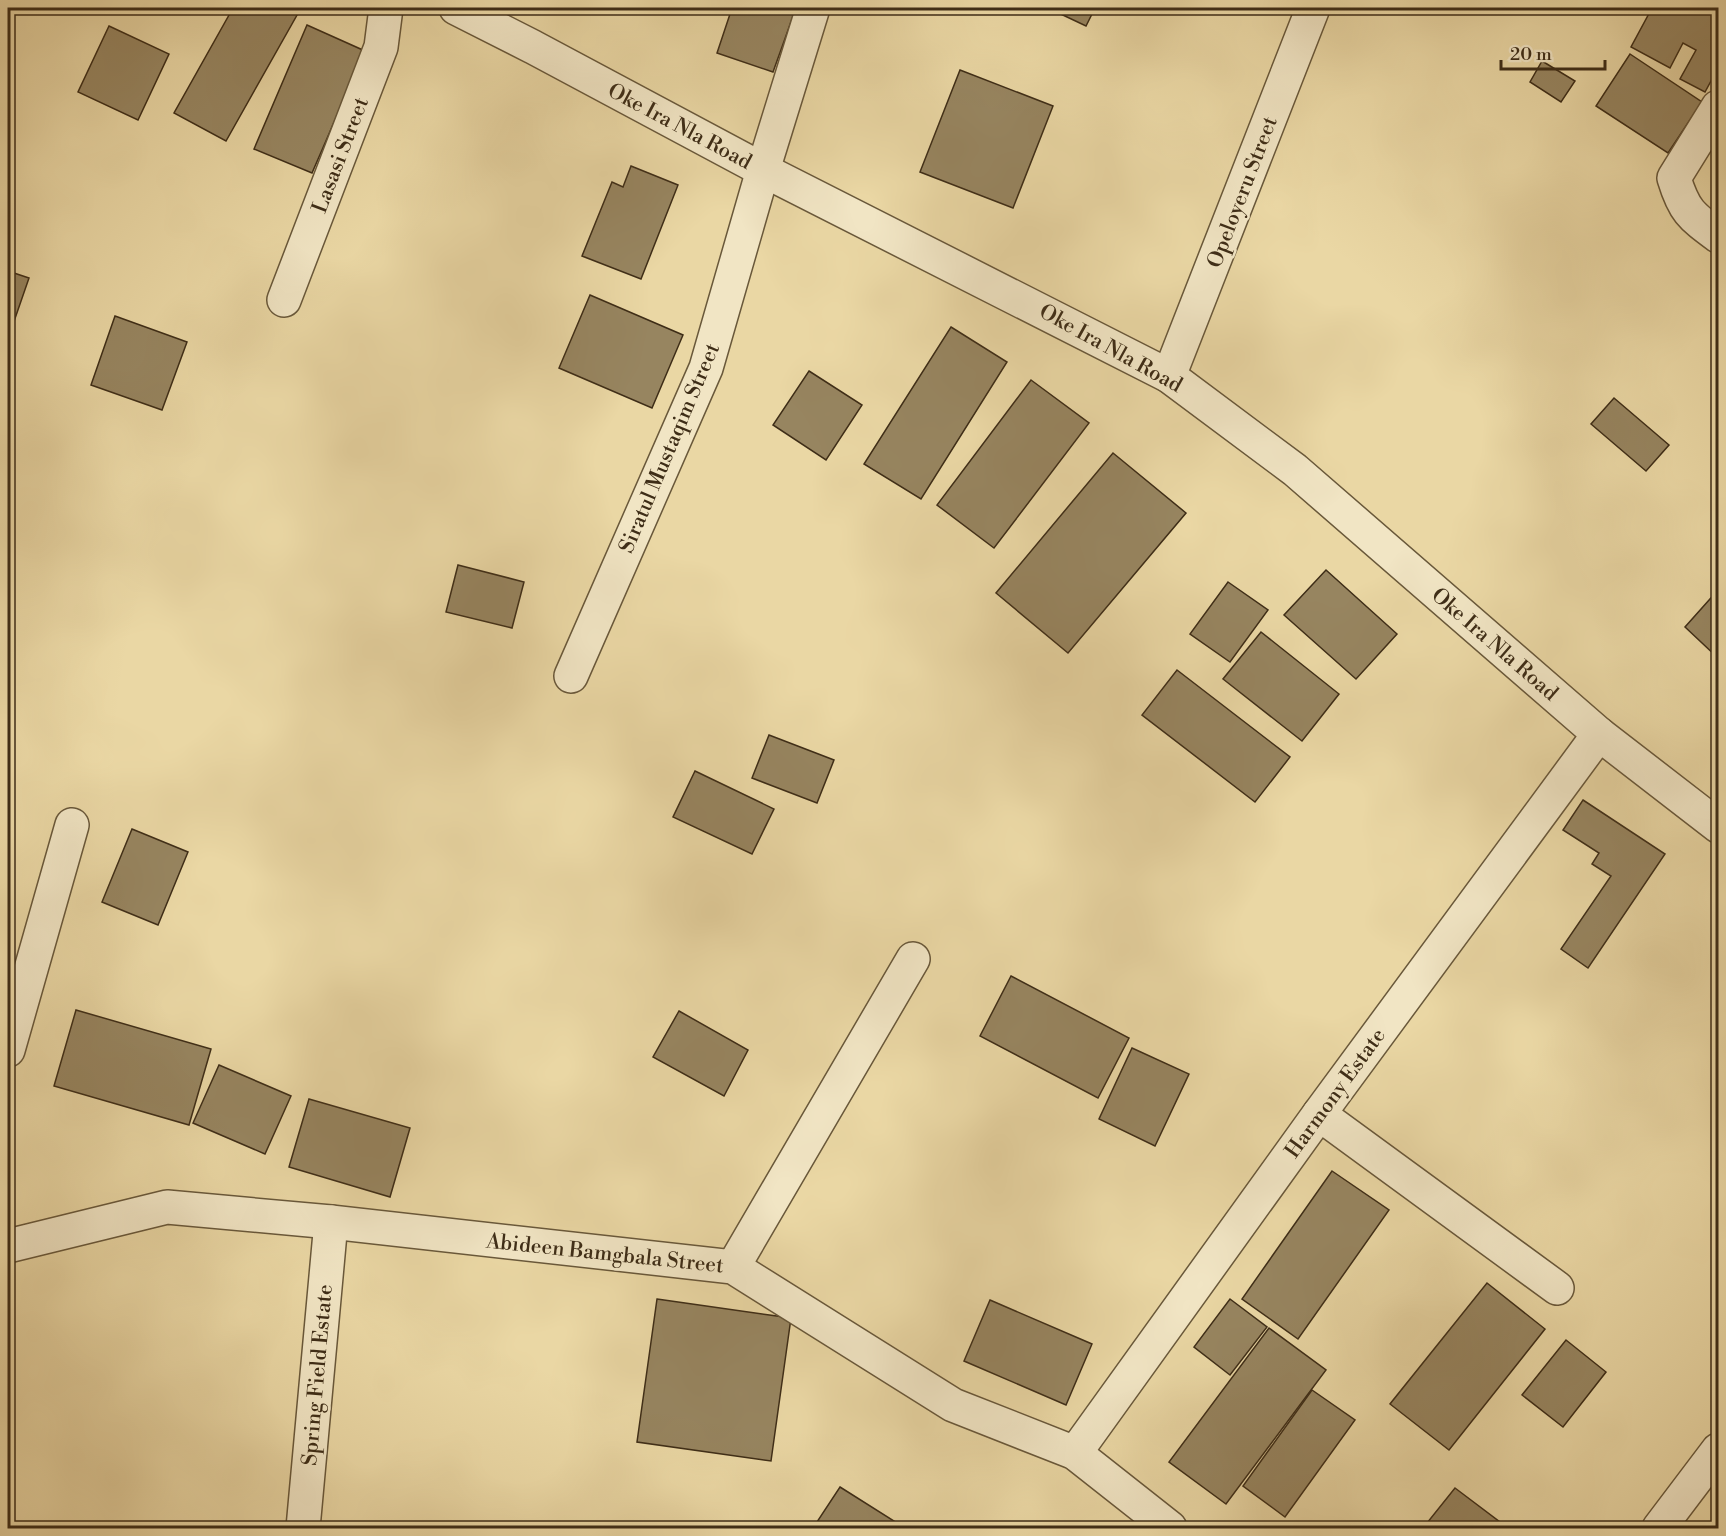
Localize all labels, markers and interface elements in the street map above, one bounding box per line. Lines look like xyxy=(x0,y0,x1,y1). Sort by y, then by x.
scale bar xyxy=(1501,33,1604,71)
text: 20 m xyxy=(1510,43,1552,66)
street label: Oke Ira Nla Road xyxy=(603,78,756,176)
street label: Lasasi Street xyxy=(307,93,375,217)
street label: Opeloyeru Street xyxy=(1202,112,1284,272)
street label: Oke Ira Nla Road xyxy=(1034,299,1187,399)
street label: Siratul Mustaqim Street xyxy=(614,339,726,557)
street label: Oke Ira Nla Road xyxy=(1426,583,1563,707)
street label: Harmony Estate xyxy=(1280,1024,1392,1164)
street label: Abideen Bamgbala Street xyxy=(484,1229,725,1279)
street label: Spring Field Estate xyxy=(297,1283,339,1467)

